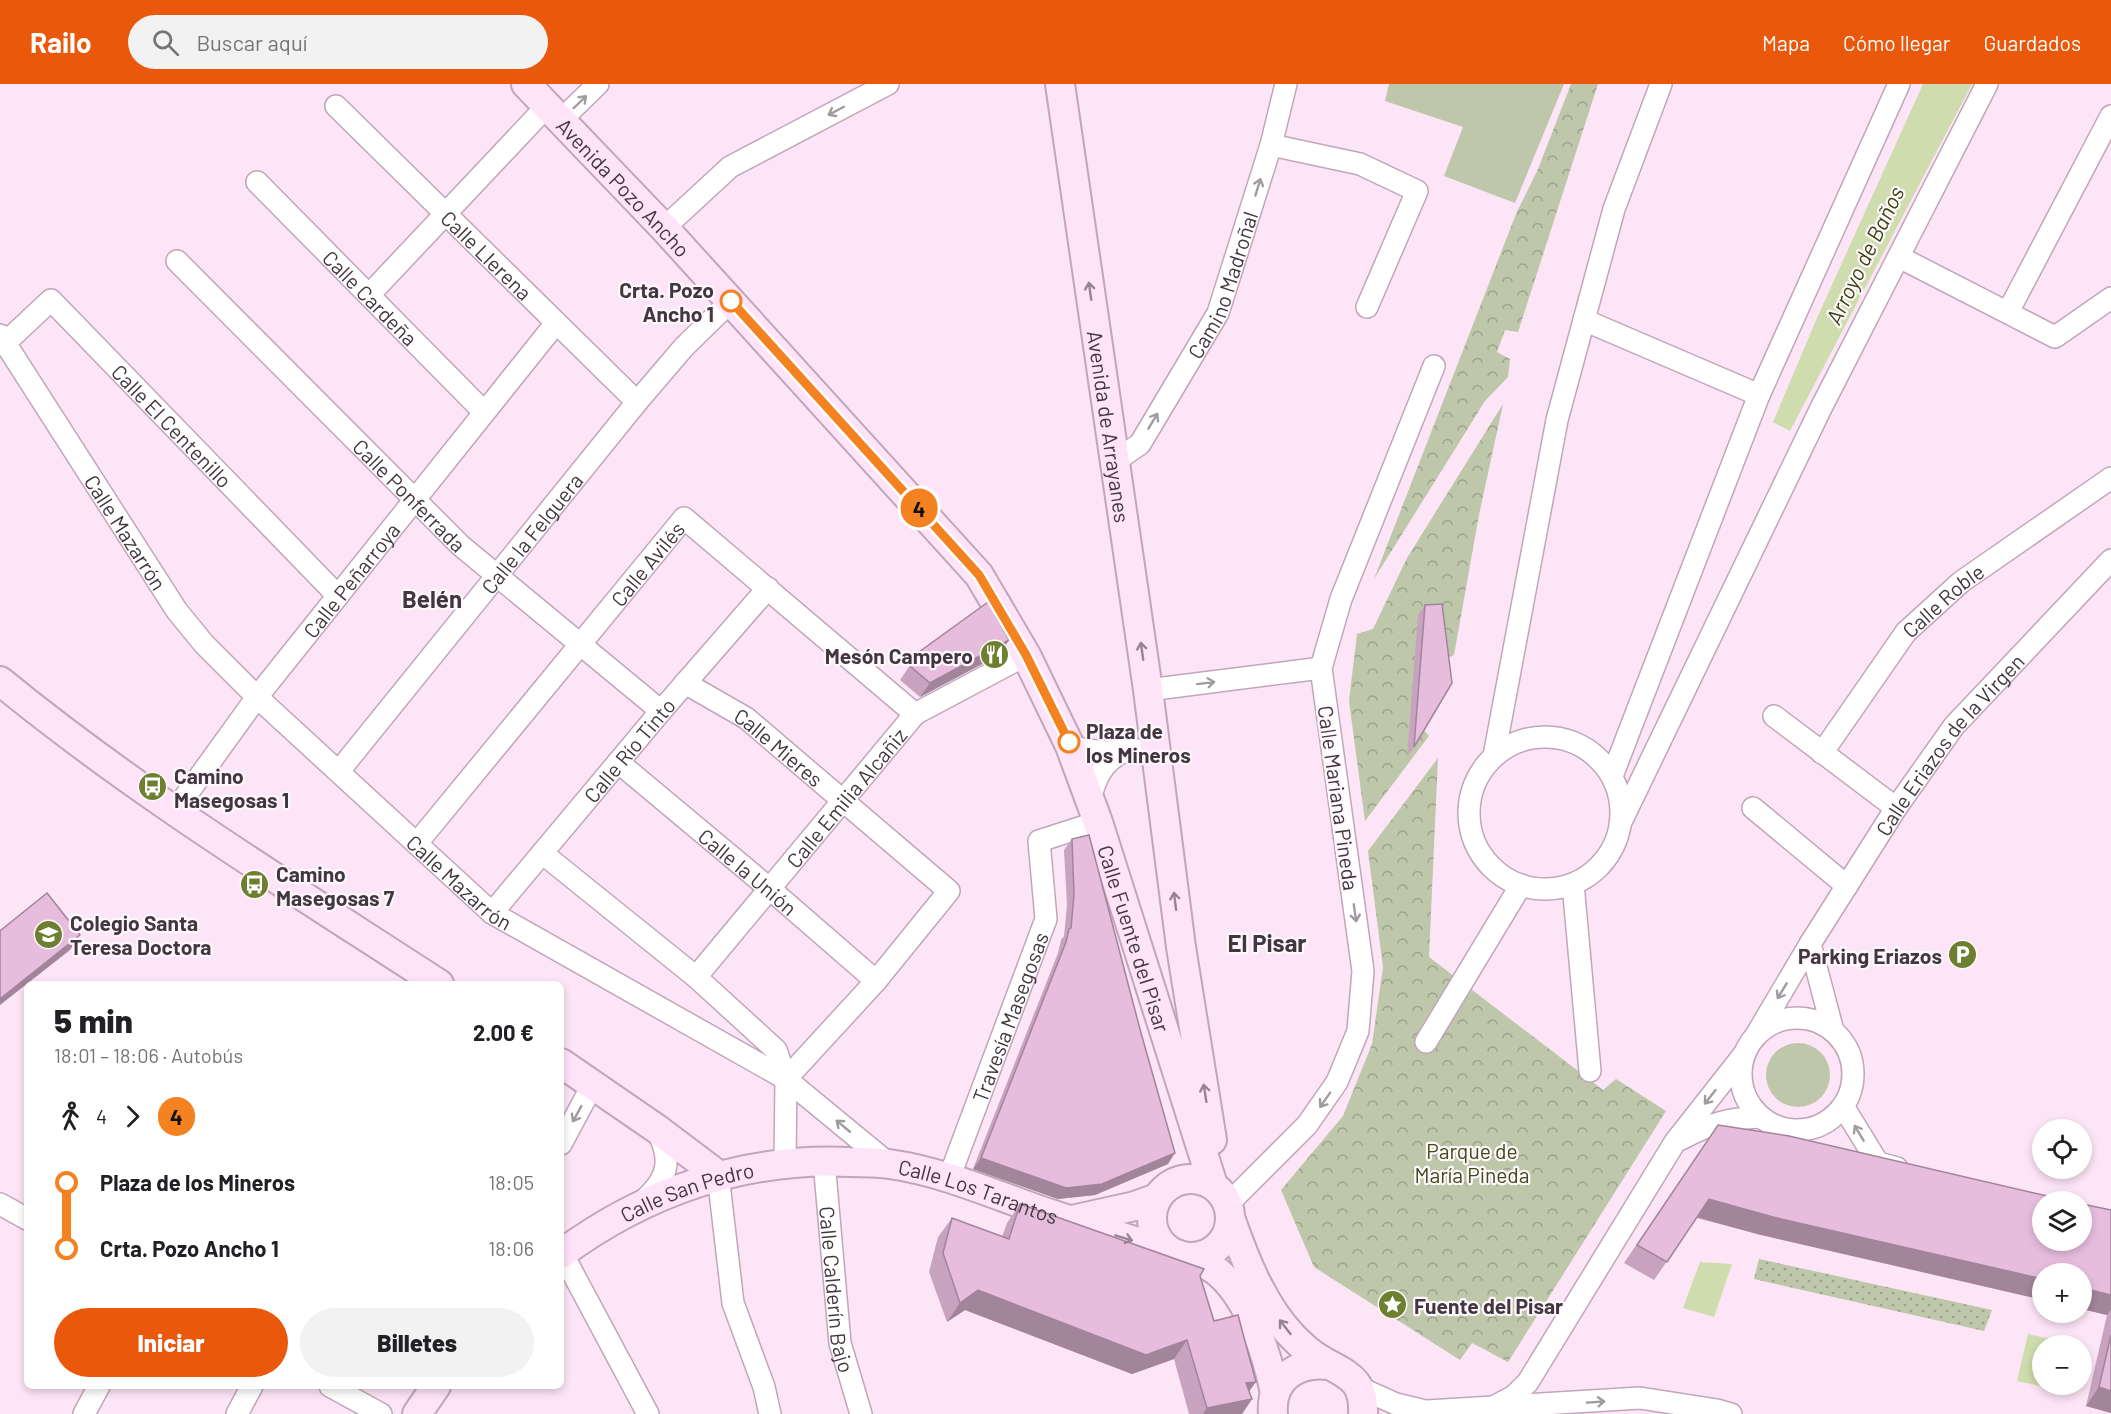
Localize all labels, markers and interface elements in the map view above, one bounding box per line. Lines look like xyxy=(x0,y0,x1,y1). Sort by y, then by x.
search box xyxy=(128,15,548,69)
text: Railo xyxy=(30,25,92,59)
icon: search xyxy=(149,26,182,59)
text: Buscar aquí xyxy=(197,29,307,55)
text: Mapa xyxy=(1762,30,1810,55)
text: Cómo llegar xyxy=(1843,30,1950,55)
text: Guardados xyxy=(1983,30,2081,55)
one-way arrow xyxy=(572,95,587,109)
one-way arrow xyxy=(828,105,845,117)
street label: Avenida Pozo Ancho xyxy=(552,112,696,261)
one-way arrow xyxy=(1253,178,1264,197)
water label: Arroyo de Baños xyxy=(1819,182,1909,328)
street label: Calle Llerena xyxy=(437,205,538,305)
street label: Camino Madroñal xyxy=(1182,208,1262,362)
street label: Calle Cardeña xyxy=(318,244,423,350)
place label: Crta. Pozo Ancho 1 xyxy=(619,277,714,326)
one-way arrow xyxy=(1084,282,1095,302)
marker: Crta. Pozo Ancho 1 xyxy=(720,290,742,312)
street label: Avenida de Arrayanes xyxy=(1083,329,1136,524)
street label: Calle El Centenillo xyxy=(107,358,238,492)
one-way arrow xyxy=(1148,413,1160,430)
street label: Calle Ponferrada xyxy=(348,433,471,556)
street label: Calle la Felguera xyxy=(475,468,587,598)
street label: Calle Mazarrón xyxy=(80,470,172,594)
line badge: 4 xyxy=(900,488,938,528)
text: 4 xyxy=(913,496,925,521)
street label: Calle Avilés xyxy=(605,516,689,611)
street label: Calle Peñarroya xyxy=(297,517,404,642)
street label: Calle Roble xyxy=(1897,558,1988,642)
district label: Belén xyxy=(402,584,462,613)
restaurant icon: Mesón Campero xyxy=(978,639,1010,671)
one-way arrow xyxy=(1136,641,1147,661)
place label: Mesón Campero xyxy=(825,643,973,668)
street label: Calle Eriazos de la Virgen xyxy=(1870,648,2029,840)
one-way arrow xyxy=(1195,677,1215,688)
street label: Calle Río Tinto xyxy=(578,692,680,807)
street label: Calle Mieres xyxy=(731,702,829,791)
street label: Calle Mariana Pineda xyxy=(1314,704,1364,892)
place label: Plaza de los Mineros xyxy=(1086,718,1191,767)
street label: Calle Emilia Alcañiz xyxy=(780,722,911,872)
marker: Plaza de los Mineros xyxy=(1058,731,1080,753)
place label: Camino Masegosas 1 xyxy=(174,763,289,812)
bus stop icon: Camino Masegosas 1 xyxy=(137,771,169,803)
street label: Calle la Unión xyxy=(694,823,803,920)
street label: Calle Mazarrón xyxy=(402,829,517,934)
street label: Calle Fuente del Pisar xyxy=(1094,842,1176,1035)
place label: Camino Masegosas 7 xyxy=(276,861,395,910)
bus stop icon: Camino Masegosas 7 xyxy=(239,869,271,901)
one-way arrow xyxy=(1169,891,1180,911)
one-way arrow xyxy=(1350,903,1361,923)
place label: Colegio Santa Teresa Doctora xyxy=(70,910,211,959)
school or university icon: Colegio Santa Teresa Doctora xyxy=(33,918,65,950)
street label: Travesía Masegosas xyxy=(966,928,1053,1106)
district label: El Pisar xyxy=(1227,928,1307,957)
parking icon: Parking Eriazos xyxy=(1947,939,1979,971)
place label: Parking Eriazos xyxy=(1798,943,1942,968)
one-way arrow xyxy=(1776,982,1788,999)
text: 5 min xyxy=(54,1000,133,1040)
text: 2.00 € xyxy=(473,1019,534,1045)
text: 18:01 – 18:06 · Autobús xyxy=(54,1043,243,1067)
one-way arrow xyxy=(1199,1084,1210,1104)
one-way arrow xyxy=(1703,1089,1716,1105)
one-way arrow xyxy=(1319,1091,1331,1107)
icon: walk xyxy=(54,1100,87,1133)
icon: forward xyxy=(116,1100,149,1133)
text: 4 xyxy=(96,1104,107,1128)
text: 4 xyxy=(170,1104,183,1129)
one-way arrow xyxy=(571,1105,583,1122)
one-way arrow xyxy=(836,1119,851,1133)
map controls xyxy=(2032,1119,2092,1395)
button: locate xyxy=(2032,1119,2092,1179)
one-way arrow xyxy=(1853,1125,1865,1142)
park label: Parque de María Pineda xyxy=(1414,1138,1530,1187)
street label: Calle Los Tarantos xyxy=(897,1153,1062,1228)
street label: Calle San Pedro xyxy=(616,1156,756,1227)
text: Plaza de los Mineros xyxy=(100,1169,295,1195)
text: 18:05 xyxy=(488,1170,534,1194)
button: layers xyxy=(2032,1191,2092,1251)
street label: Calle Calderín Bajo xyxy=(816,1205,860,1375)
one-way arrow xyxy=(1114,1233,1133,1244)
text: Crta. Pozo Ancho 1 xyxy=(100,1235,279,1261)
text: 18:06 xyxy=(488,1236,534,1260)
button: + xyxy=(2032,1263,2092,1323)
place icon: Fuente del Pisar xyxy=(1377,1289,1409,1321)
place label: Fuente del Pisar xyxy=(1414,1293,1563,1318)
button: Iniciar xyxy=(54,1308,288,1377)
button: Billetes xyxy=(300,1308,534,1377)
one-way arrow xyxy=(1279,1319,1292,1335)
button: − xyxy=(2032,1335,2092,1395)
one-way arrow xyxy=(1585,1396,1605,1407)

